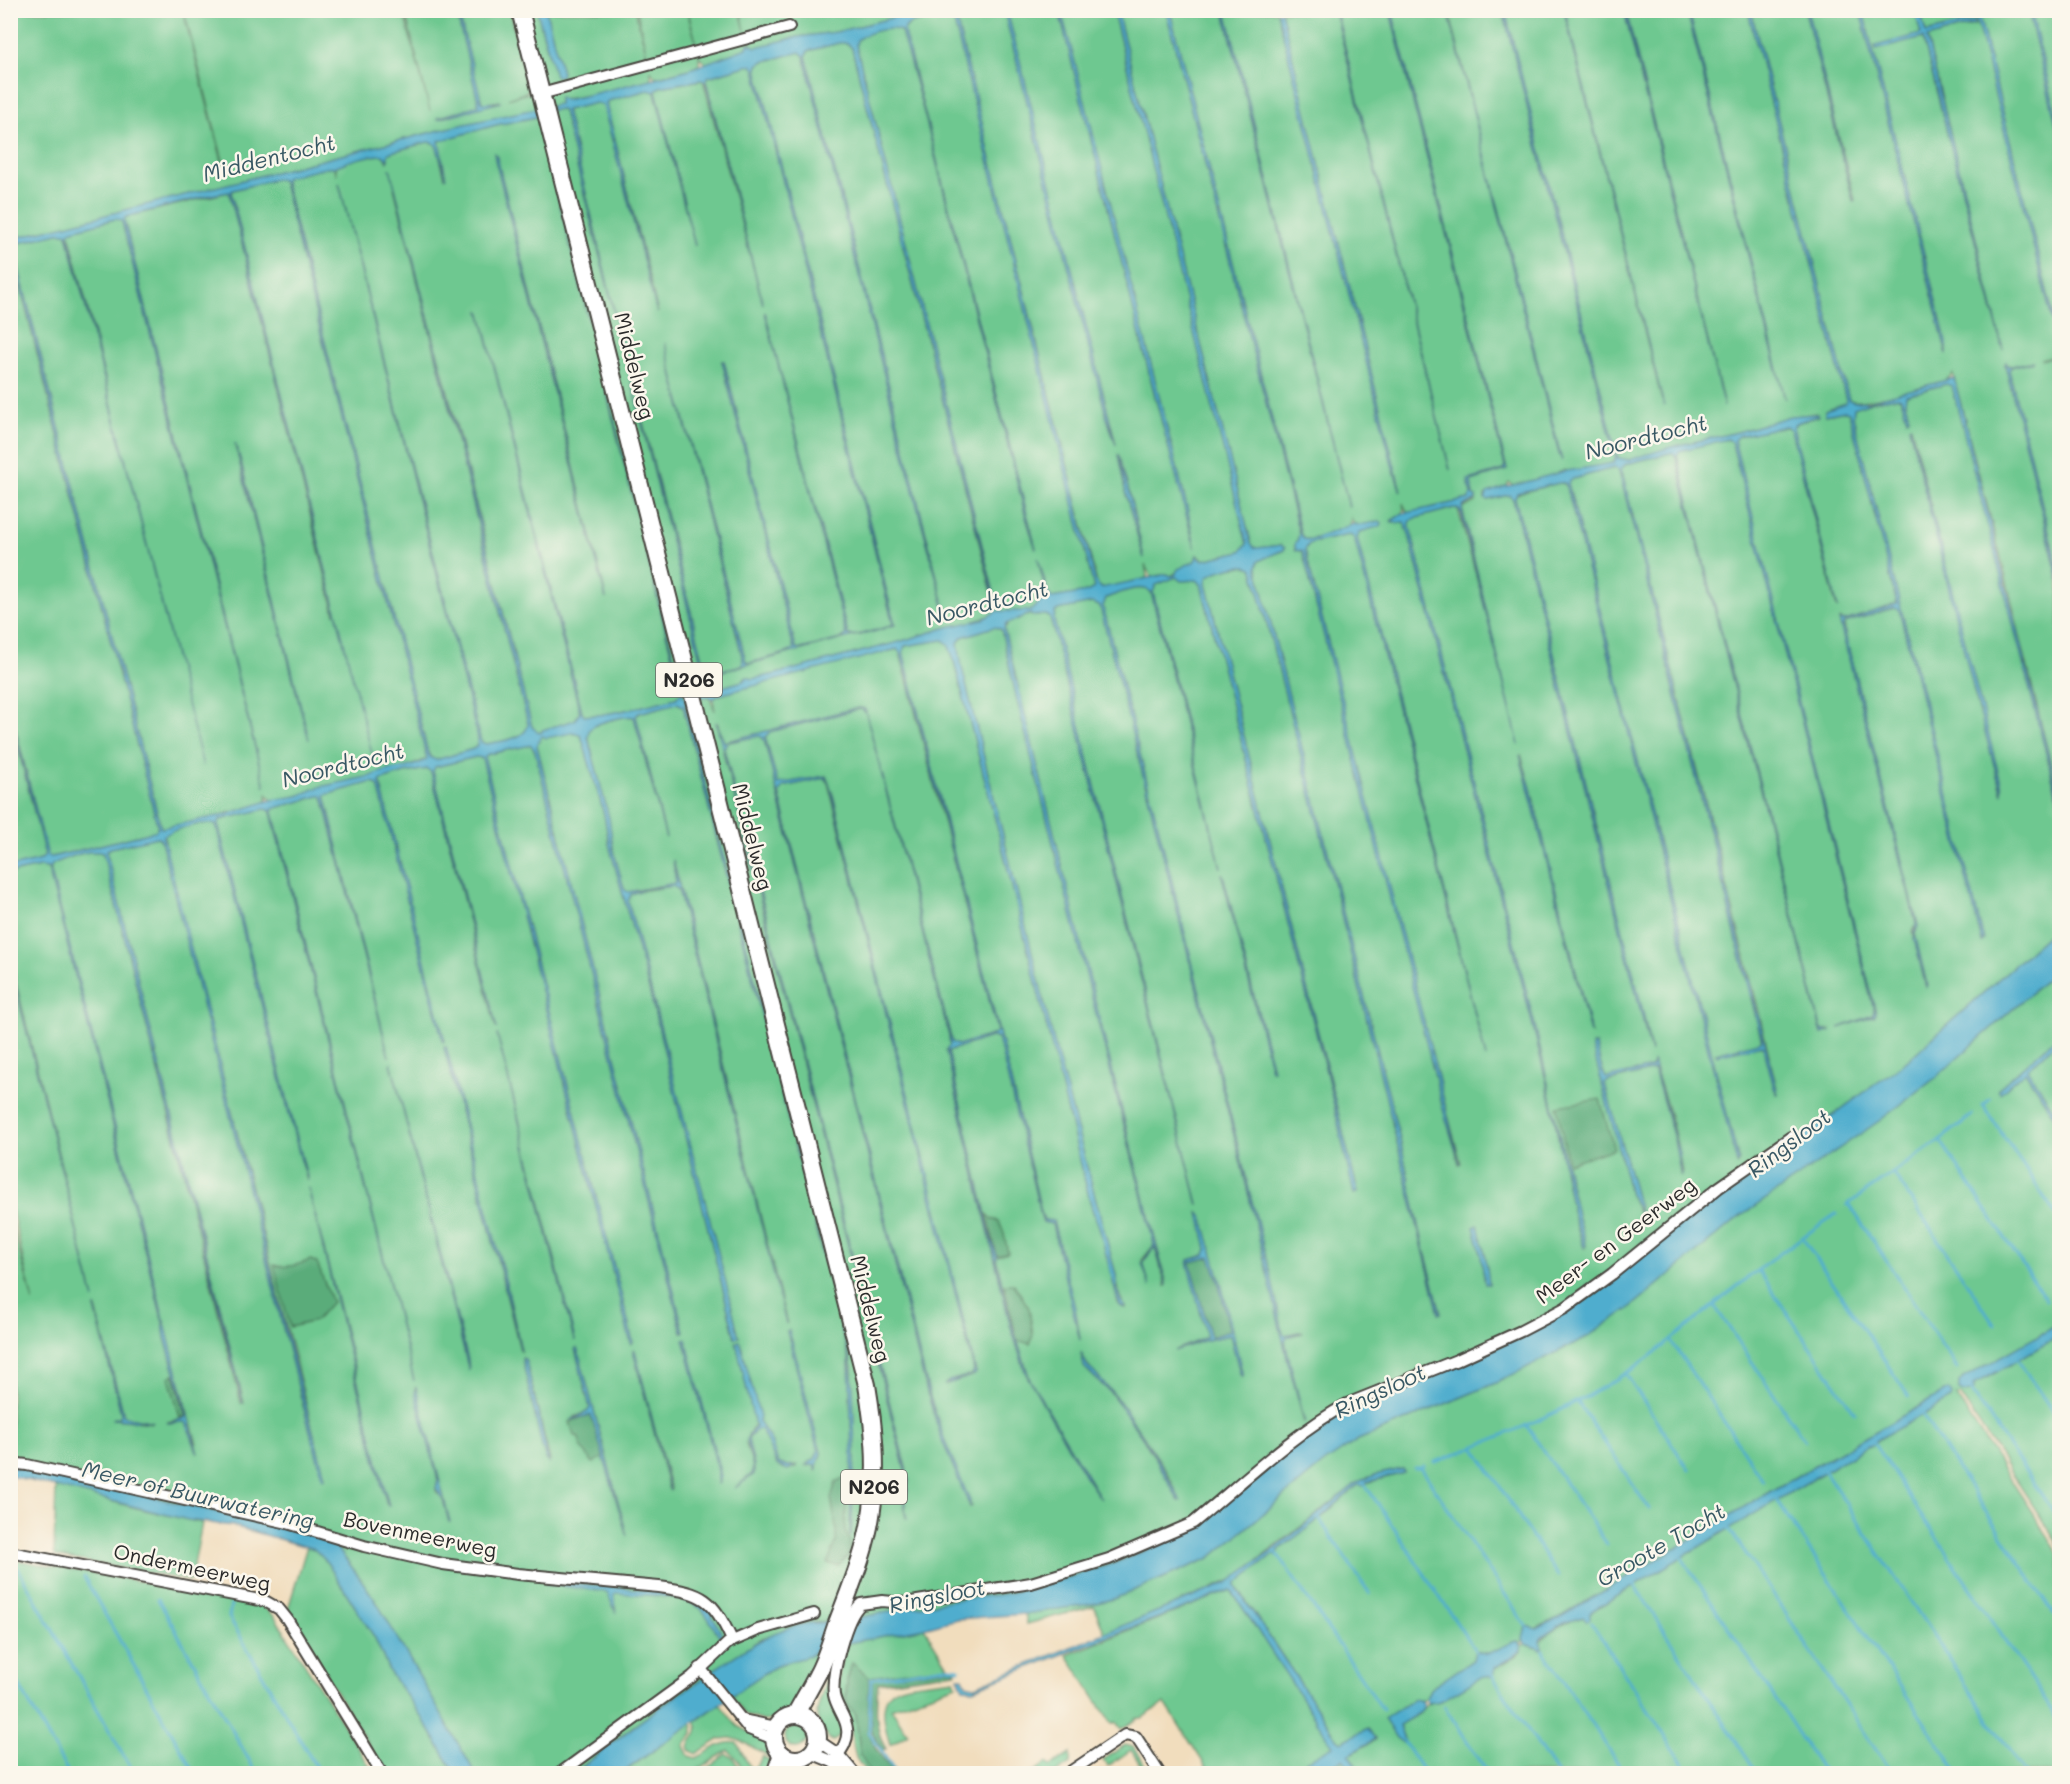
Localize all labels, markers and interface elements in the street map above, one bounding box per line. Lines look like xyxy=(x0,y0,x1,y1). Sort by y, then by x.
water label: Middentocht xyxy=(200,127,338,188)
street label: Middelweg xyxy=(609,309,662,422)
water label: Noordtocht xyxy=(1582,407,1710,466)
water label: Noordtocht xyxy=(923,573,1051,632)
road number: N206 xyxy=(656,663,722,697)
water label: Noordtocht xyxy=(279,735,407,794)
street label: Middelweg xyxy=(727,780,780,893)
water label: Ringsloot xyxy=(1741,1102,1836,1184)
street label: Meer- en Geerweg xyxy=(1530,1171,1701,1309)
street label: Middelweg xyxy=(845,1252,898,1365)
water label: Ringsloot xyxy=(1329,1357,1430,1424)
water label: Meer of Buurwatering xyxy=(79,1454,317,1535)
road number: N206 xyxy=(841,1470,907,1504)
water label: Groote Tocht xyxy=(1591,1496,1730,1593)
street label: Bovenmeerweg xyxy=(341,1504,499,1563)
street label: Ondermeerweg xyxy=(111,1537,273,1596)
water label: Ringsloot xyxy=(886,1572,988,1619)

